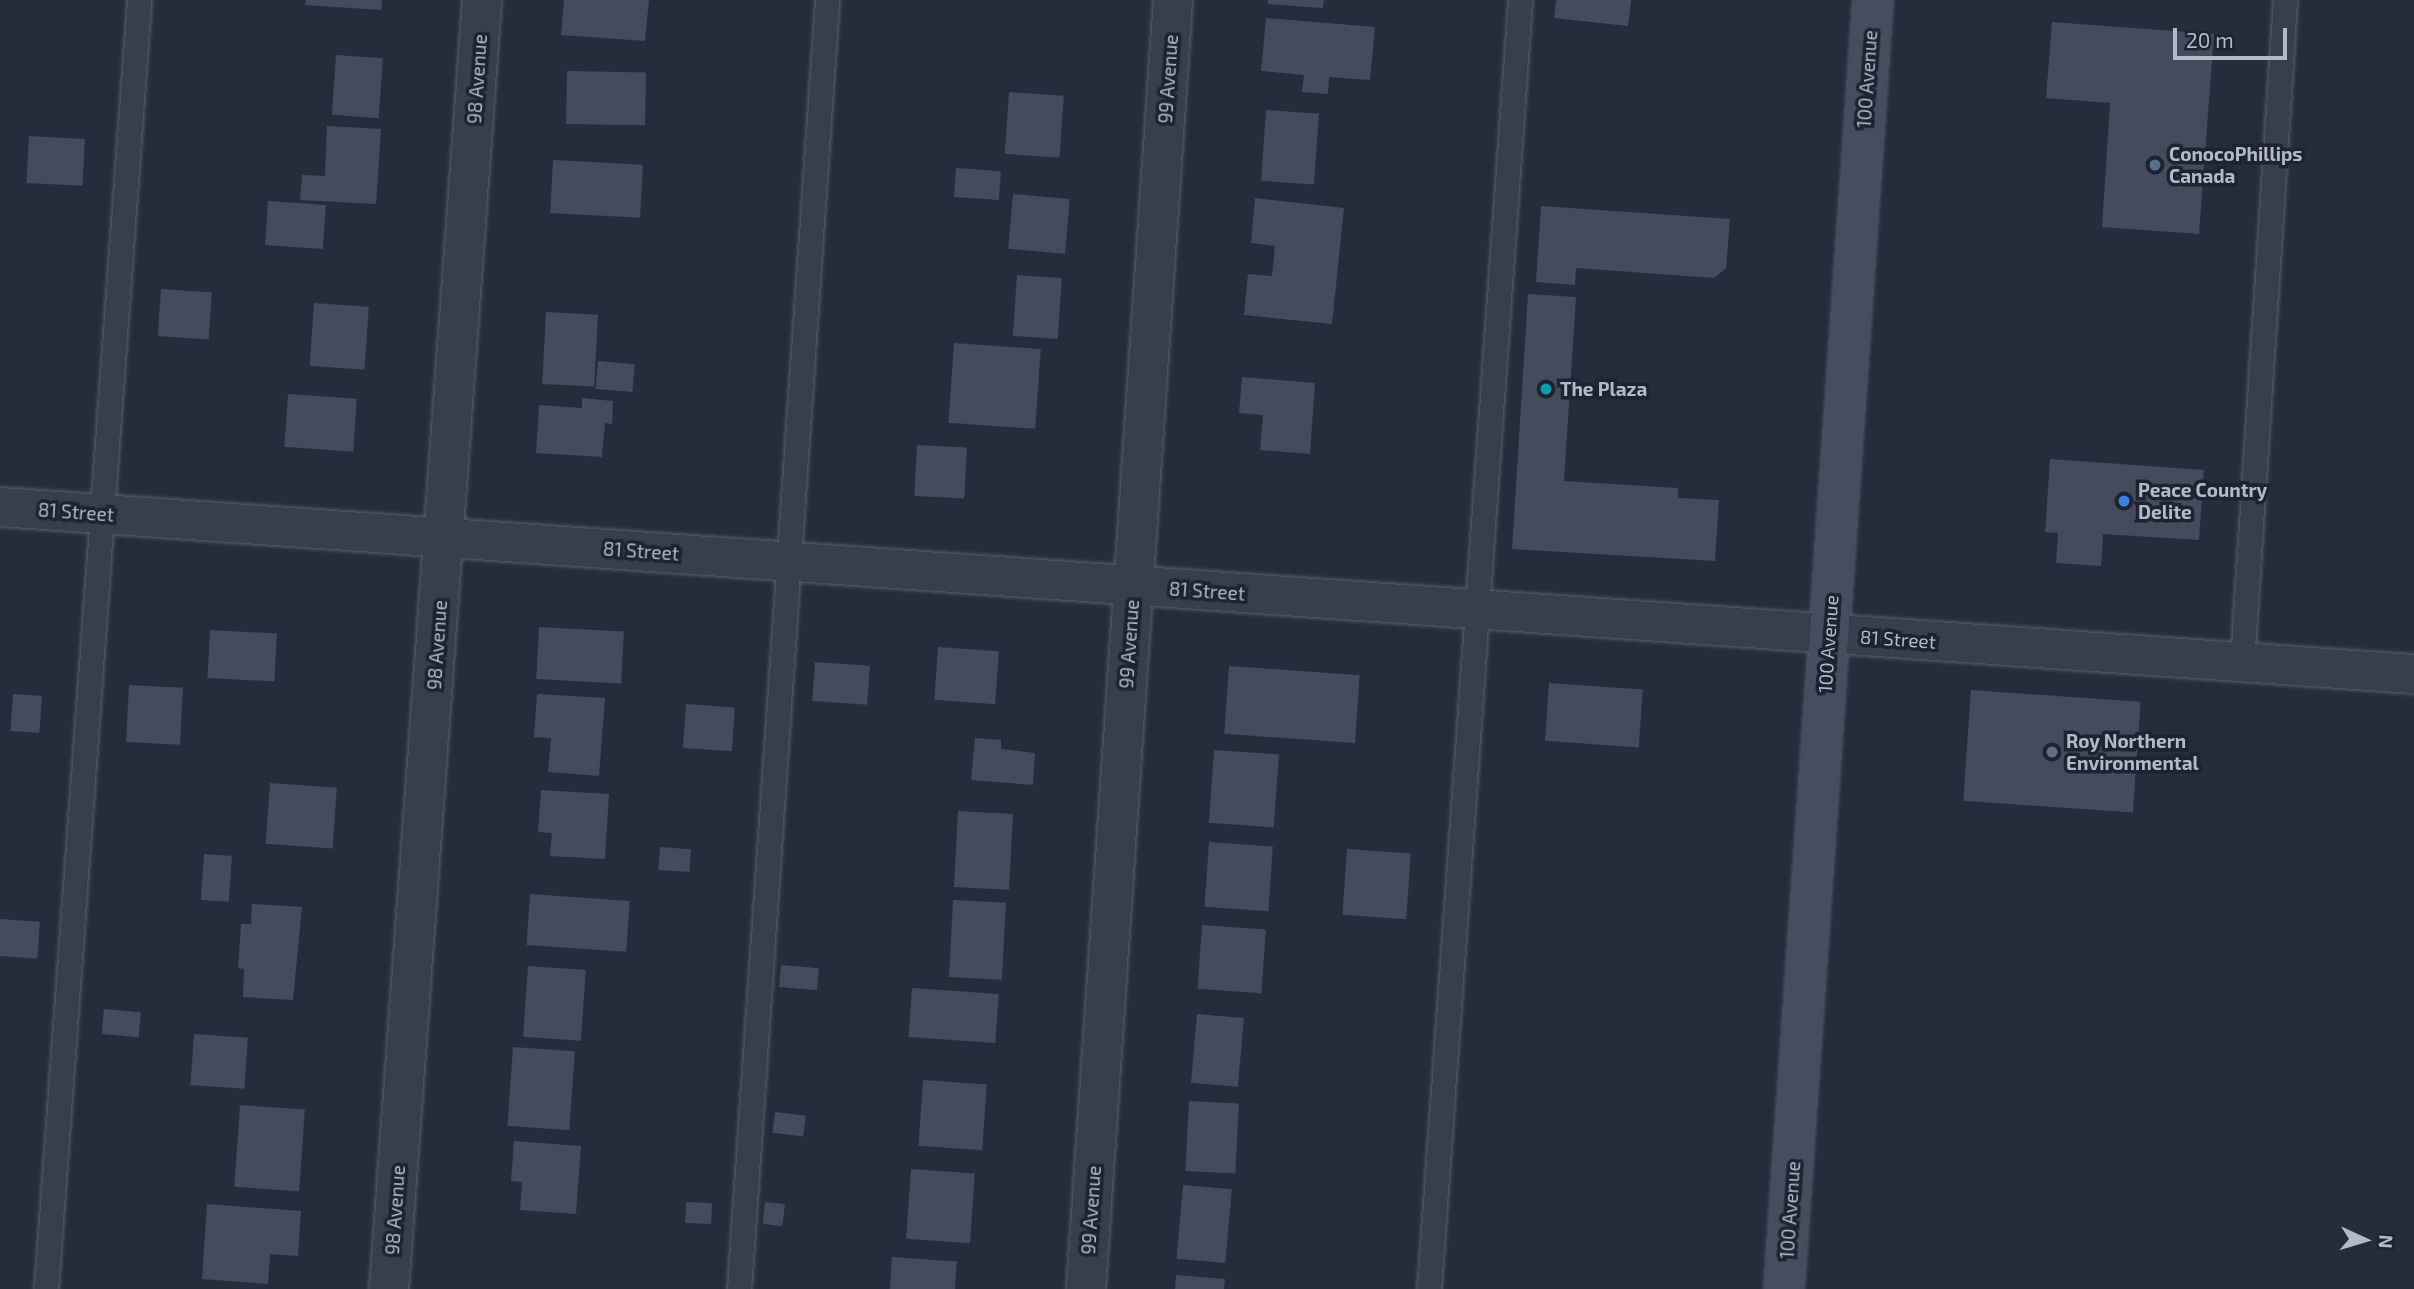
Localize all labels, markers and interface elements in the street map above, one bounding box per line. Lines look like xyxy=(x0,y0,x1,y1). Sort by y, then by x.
scale bar xyxy=(2176,14,2290,58)
text: 20 m xyxy=(2186,27,2234,52)
street label: 100 Avenue xyxy=(1852,29,1882,129)
street label: 98 Avenue xyxy=(462,33,492,125)
street label: 99 Avenue xyxy=(1154,33,1182,125)
place label: ConocoPhillips Canada xyxy=(2169,143,2302,187)
marker: ConocoPhillips Canada xyxy=(2147,157,2163,173)
place label: The Plaza xyxy=(1560,378,1647,400)
marker: The Plaza xyxy=(1538,381,1554,397)
place label: Peace Country Delite xyxy=(2138,479,2267,523)
marker: Peace Country Delite xyxy=(2116,493,2132,509)
street label: 81 Street xyxy=(37,498,115,526)
street label: 81 Street xyxy=(602,537,680,565)
street label: 81 Street xyxy=(1168,577,1246,605)
street label: 100 Avenue xyxy=(1813,594,1843,694)
street label: 99 Avenue xyxy=(1115,598,1143,690)
street label: 98 Avenue xyxy=(422,599,452,691)
street label: 81 Street xyxy=(1859,625,1937,653)
place label: Roy Northern Environmental xyxy=(2066,730,2199,774)
marker: Roy Northern Environmental xyxy=(2044,744,2060,760)
street label: 100 Avenue xyxy=(1775,1160,1805,1260)
street label: 98 Avenue xyxy=(380,1164,410,1256)
street label: 99 Avenue xyxy=(1077,1164,1105,1256)
north arrow xyxy=(2330,1205,2400,1275)
text: N xyxy=(2374,1234,2398,1249)

